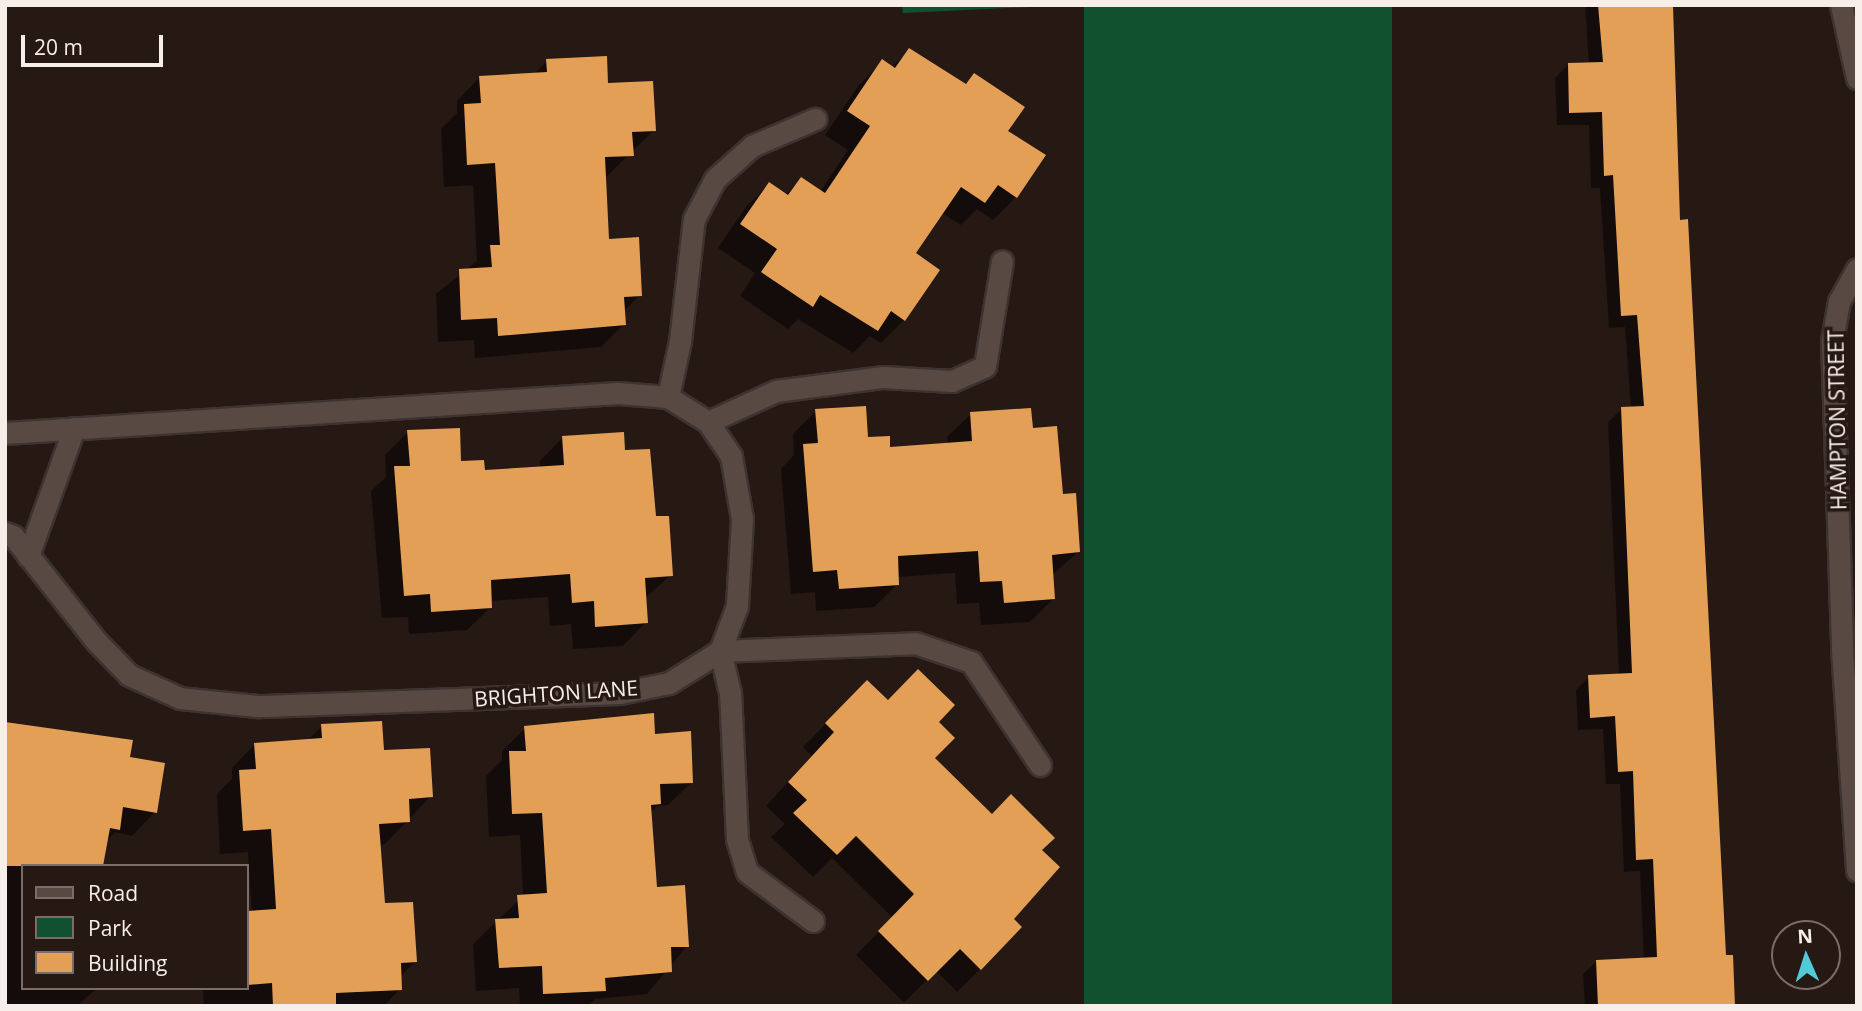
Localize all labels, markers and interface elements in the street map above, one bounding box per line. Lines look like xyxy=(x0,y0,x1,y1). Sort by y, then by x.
scale bar xyxy=(24,21,166,65)
text: 20 m xyxy=(34,33,83,61)
street label: HAMPTON STREET xyxy=(1823,330,1851,510)
street label: BRIGHTON LANE xyxy=(473,675,639,711)
legend xyxy=(21,864,248,990)
text: Road xyxy=(88,879,138,907)
text: Park xyxy=(88,914,132,942)
north arrow xyxy=(1771,920,1841,990)
text: N xyxy=(1797,923,1813,949)
text: Building xyxy=(88,949,167,977)

